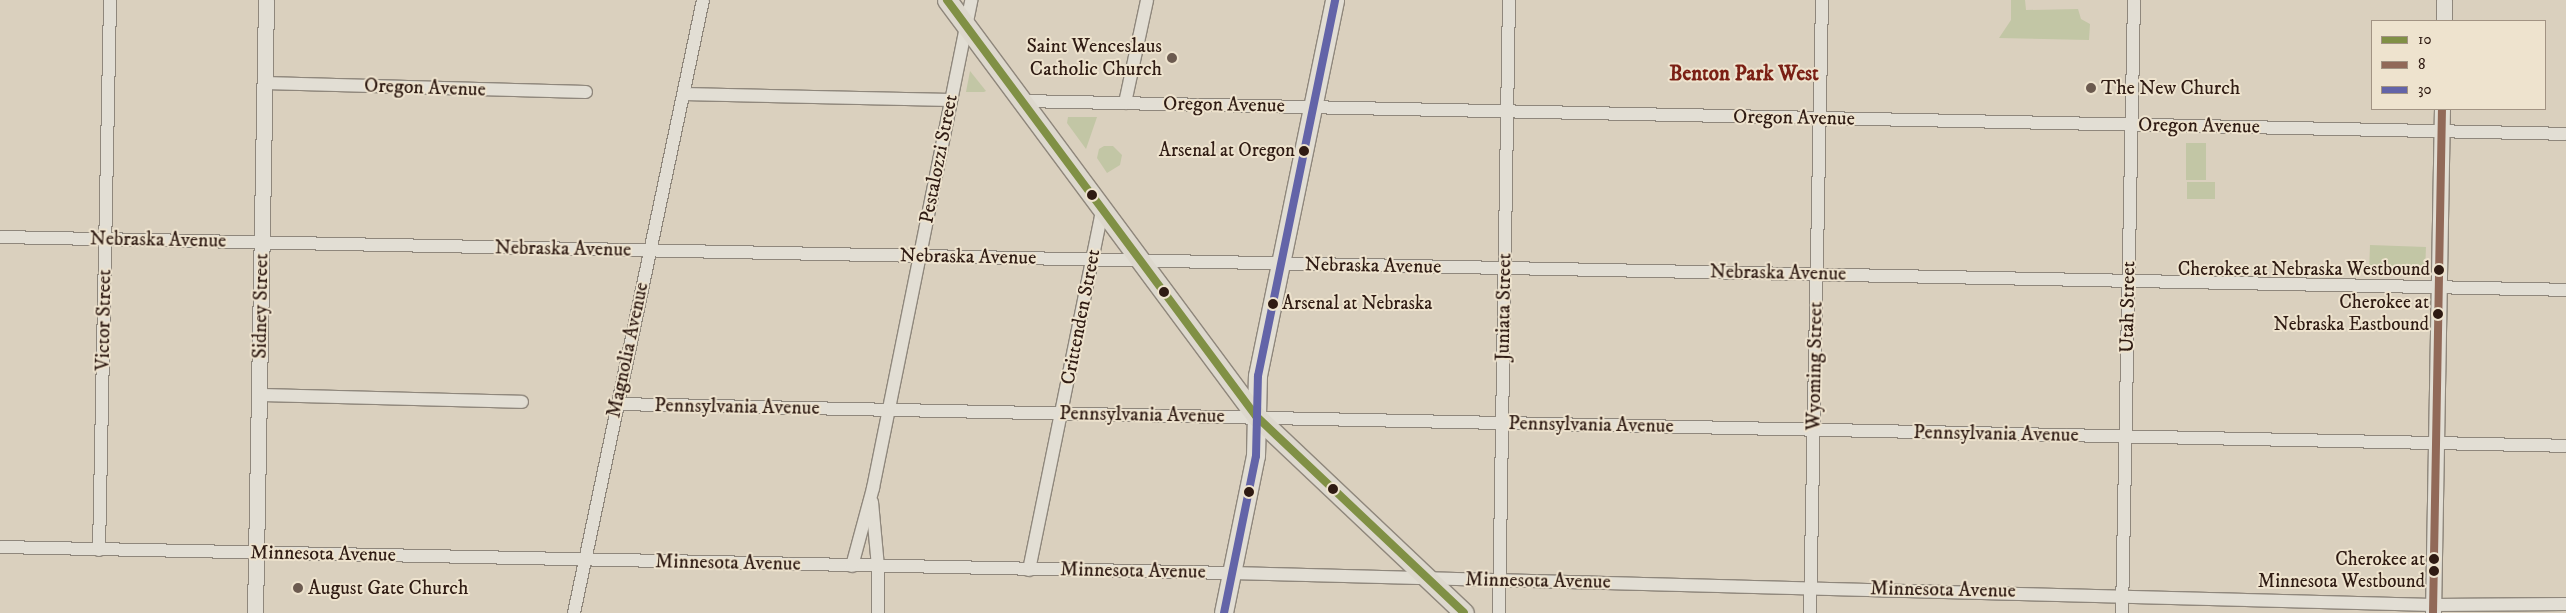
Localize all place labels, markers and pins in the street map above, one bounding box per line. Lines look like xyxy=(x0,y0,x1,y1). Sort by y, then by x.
place label: Saint Wenceslaus Catholic Church xyxy=(1026,34,1162,81)
marker: Saint Wenceslaus Catholic Church xyxy=(1166,52,1178,64)
place label: The New Church xyxy=(2101,76,2240,100)
marker: The New Church xyxy=(2085,82,2097,94)
place label: Arsenal at Oregon xyxy=(1159,140,1295,162)
marker: Arsenal at Oregon xyxy=(1299,146,1309,156)
unlabelled marker xyxy=(1087,190,1097,200)
place label: Cherokee at Nebraska Westbound xyxy=(2178,259,2430,281)
marker: Cherokee at Nebraska Westbound xyxy=(2434,265,2444,275)
unlabelled marker xyxy=(1159,287,1169,297)
place label: Cherokee at Nebraska Eastbound xyxy=(2273,292,2429,336)
place label: Arsenal at Nebraska xyxy=(1282,293,1432,315)
marker: Arsenal at Nebraska xyxy=(1268,299,1278,309)
marker: Cherokee at Nebraska Eastbound xyxy=(2433,309,2443,319)
unlabelled marker xyxy=(1328,484,1338,494)
unlabelled marker xyxy=(1244,487,1254,497)
place label: Cherokee at Minnesota Westbound xyxy=(2258,549,2425,593)
unlabelled marker xyxy=(2429,554,2439,564)
marker: Cherokee at Minnesota Westbound xyxy=(2429,566,2439,576)
place label: August Gate Church xyxy=(308,576,468,600)
marker: August Gate Church xyxy=(292,582,304,594)

